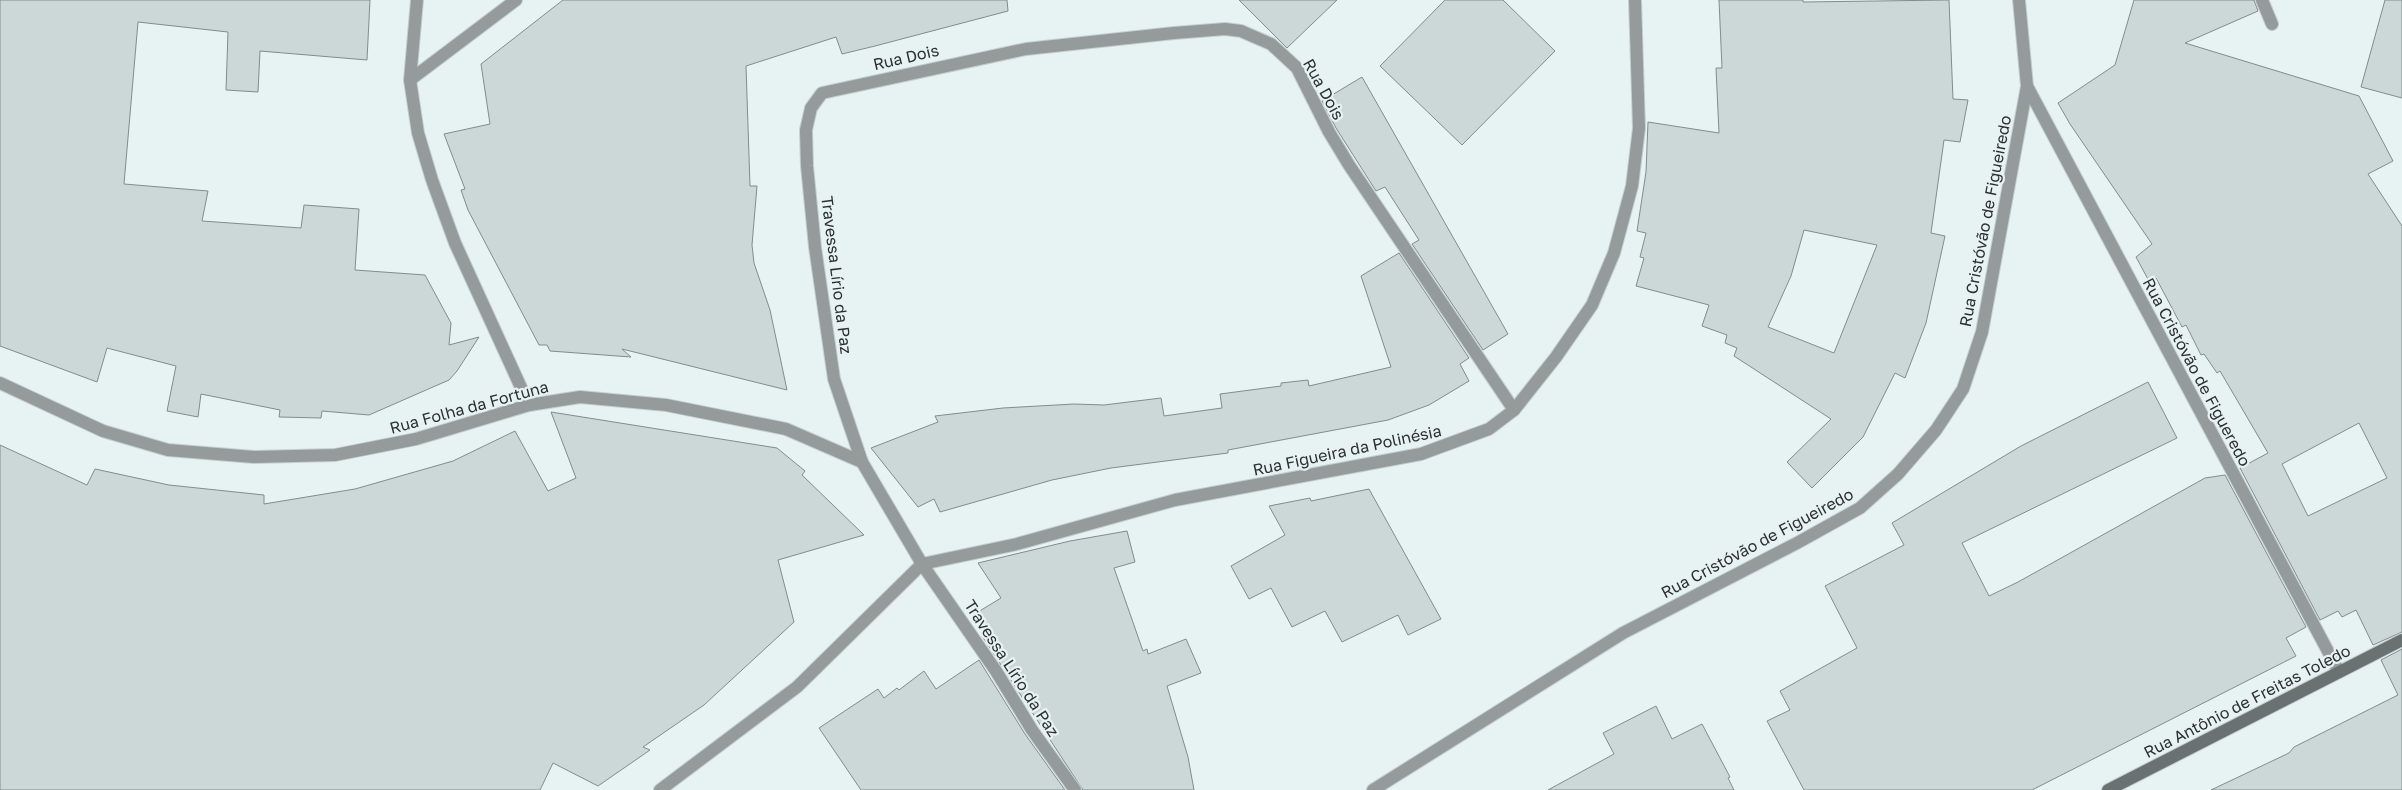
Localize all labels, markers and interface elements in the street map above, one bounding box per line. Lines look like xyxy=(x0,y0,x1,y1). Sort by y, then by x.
street label: Rua Dois xyxy=(871,40,941,74)
street label: Rua Dois xyxy=(1299,55,1349,123)
street label: Rua Cristóvão de Figueiredo xyxy=(1955,114,2015,328)
street label: Travessa Lírio da Paz xyxy=(817,195,857,355)
street label: Rua Cristóvão de Figueredo xyxy=(2139,274,2255,470)
street label: Rua Folha da Fortuna xyxy=(387,376,551,438)
street label: Rua Figueira da Polinésia xyxy=(1251,420,1443,480)
street label: Rua Cristóvão de Figueiredo xyxy=(1657,484,1857,602)
street label: Travessa Lírio da Paz xyxy=(960,596,1064,740)
street label: Rua Antônio de Freitas Toledo xyxy=(2140,640,2354,762)

